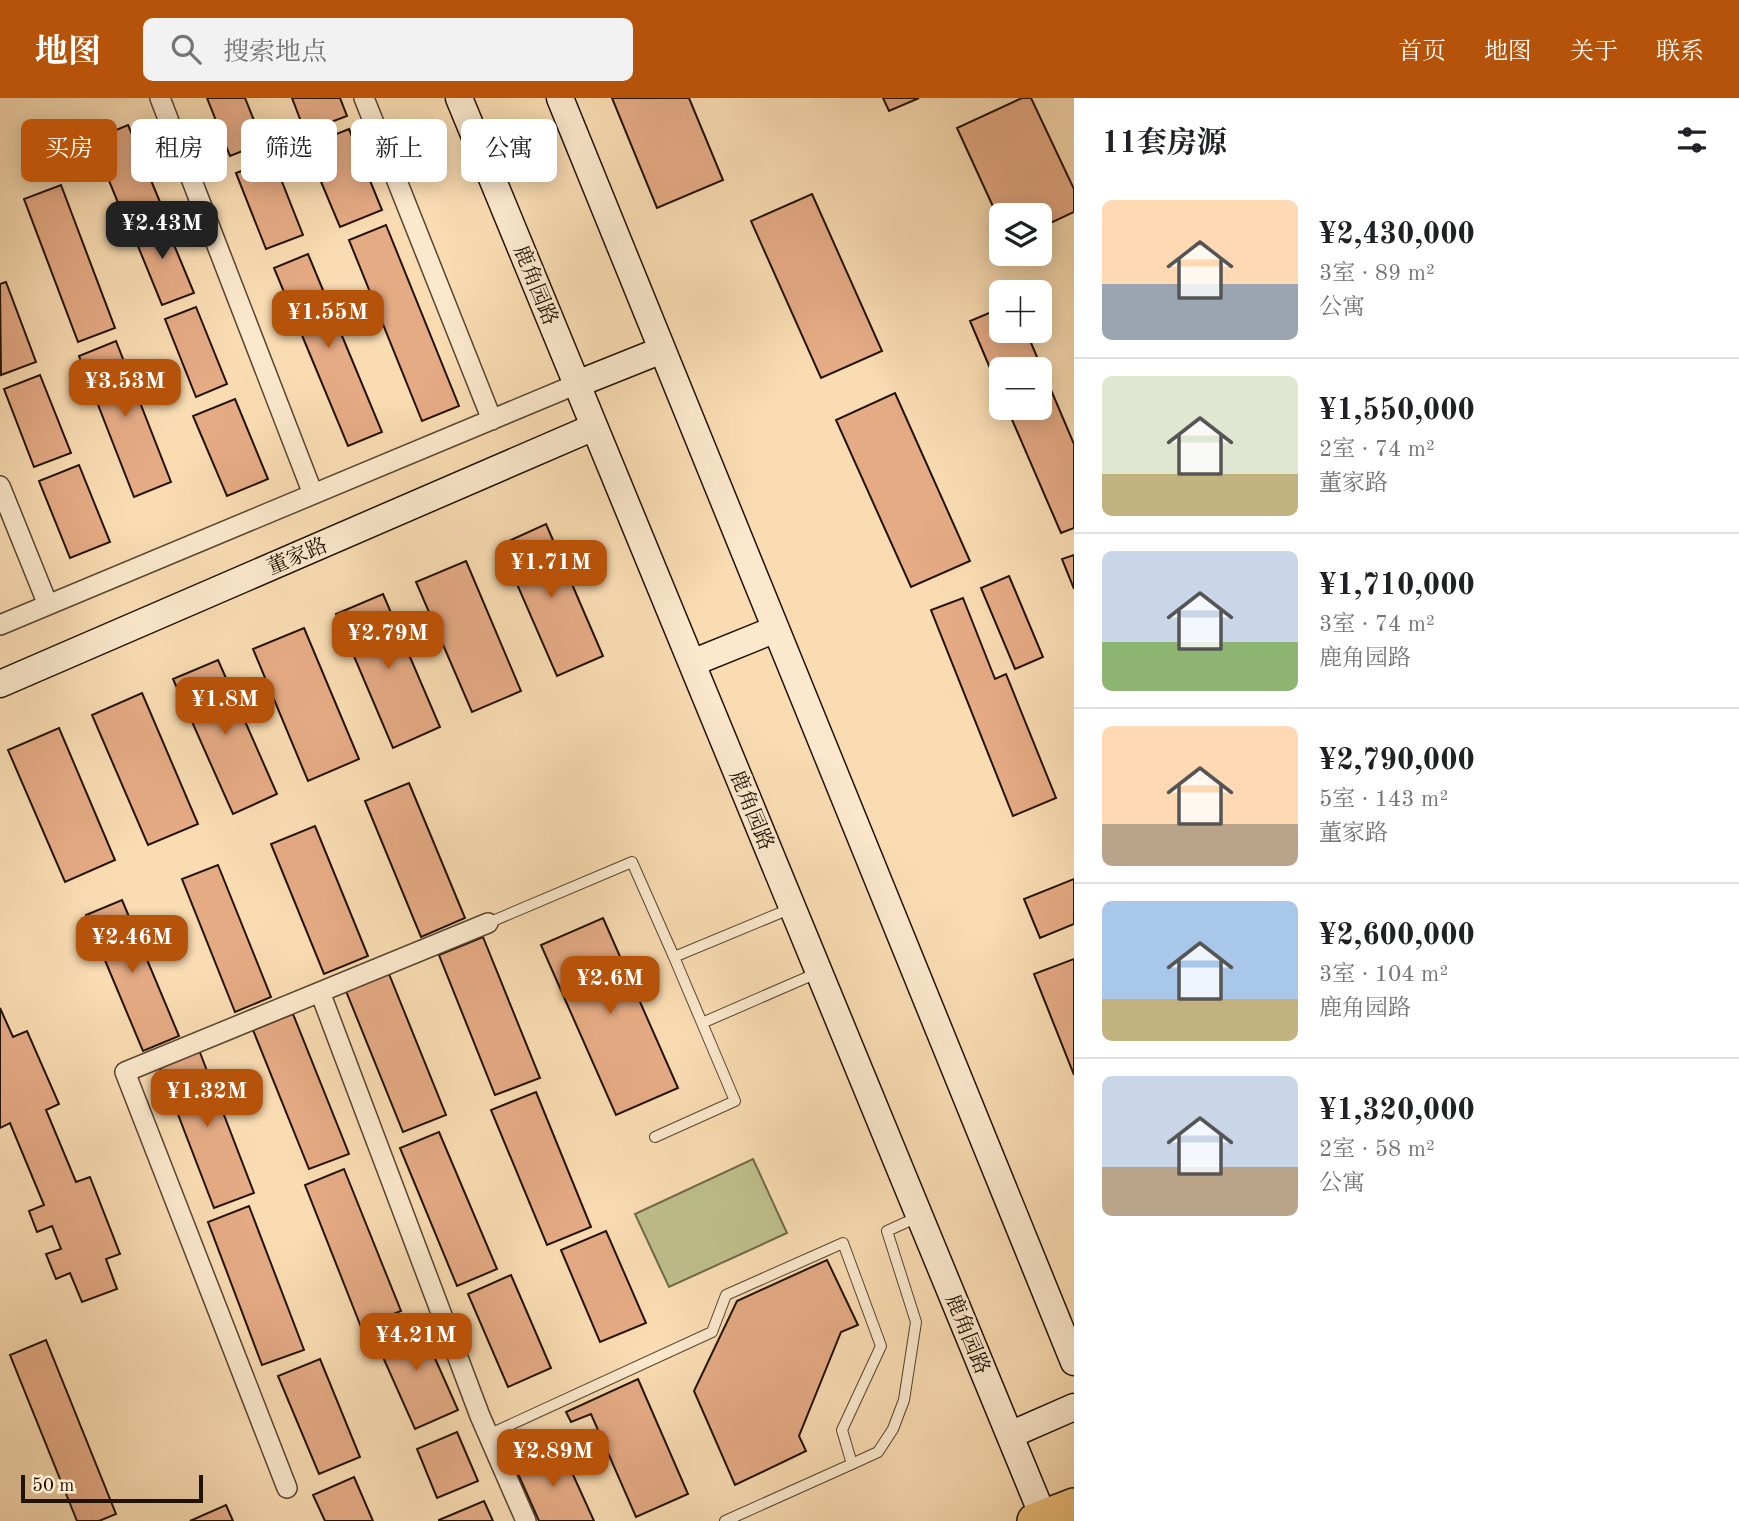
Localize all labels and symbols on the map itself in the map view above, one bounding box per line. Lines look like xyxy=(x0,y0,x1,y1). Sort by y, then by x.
pin: ¥2.43M xyxy=(105,202,219,261)
street label: 鹿角园路 xyxy=(509,242,562,328)
pin: ¥1.55M xyxy=(271,290,385,350)
pin: ¥3.53M xyxy=(68,360,182,419)
street label: 董家路 xyxy=(264,534,331,579)
pin: ¥1.71M xyxy=(494,540,608,600)
pin: ¥2.79M xyxy=(331,612,445,671)
pin: ¥1.8M xyxy=(176,678,274,737)
street label: 鹿角园路 xyxy=(725,767,778,853)
pin: ¥2.46M xyxy=(75,916,189,975)
pin: ¥2.6M xyxy=(561,956,659,1016)
pin: ¥1.32M xyxy=(150,1070,264,1129)
street label: 鹿角园路 xyxy=(941,1291,994,1377)
pin: ¥4.21M xyxy=(359,1314,473,1373)
pin: ¥2.89M xyxy=(496,1430,610,1489)
scale bar xyxy=(21,1472,203,1504)

